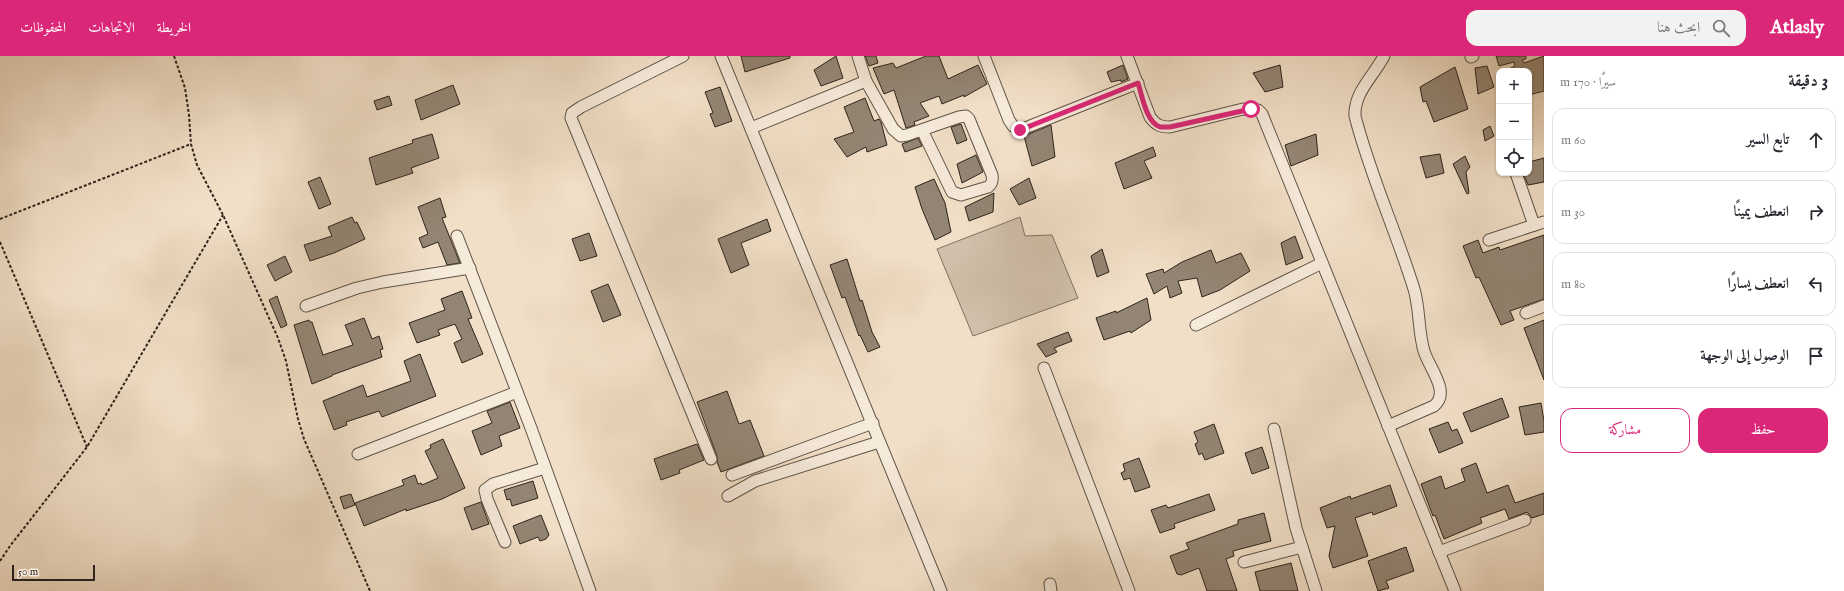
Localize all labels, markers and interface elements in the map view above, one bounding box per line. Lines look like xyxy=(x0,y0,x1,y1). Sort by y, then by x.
search box xyxy=(1466,10,1746,46)
text: Atlasly xyxy=(1770,16,1824,40)
icon: search xyxy=(1710,17,1732,39)
text: ابحث هنا xyxy=(1657,18,1700,37)
text: المحفوظات xyxy=(20,19,66,37)
text: الاتجاهات xyxy=(88,19,135,37)
text: الخريطة xyxy=(157,19,191,37)
map controls xyxy=(1496,68,1532,176)
button: + xyxy=(1496,68,1532,104)
text: 3 دقيقة xyxy=(1788,71,1828,92)
text: سيرًا · 170 m xyxy=(1560,74,1616,91)
route start xyxy=(1242,100,1260,118)
button: − xyxy=(1496,104,1532,140)
route end xyxy=(1011,121,1029,139)
icon: ahead xyxy=(1805,129,1827,151)
text: تابع السير xyxy=(1747,130,1789,149)
text: 60 m xyxy=(1561,132,1586,149)
button: locate xyxy=(1496,140,1532,176)
icon: right xyxy=(1805,201,1827,223)
text: انعطف يمينًا xyxy=(1733,202,1789,221)
text: 30 m xyxy=(1561,204,1585,221)
icon: left xyxy=(1805,273,1827,295)
text: انعطف يسارًا xyxy=(1727,274,1789,293)
text: 80 m xyxy=(1561,276,1585,293)
icon: arrive xyxy=(1805,345,1827,367)
text: الوصول إلى الوجهة xyxy=(1700,346,1789,365)
button: مشاركة xyxy=(1560,408,1690,453)
button: حفظ xyxy=(1698,408,1828,453)
scale bar xyxy=(12,563,95,582)
text: 50 m xyxy=(18,565,38,579)

